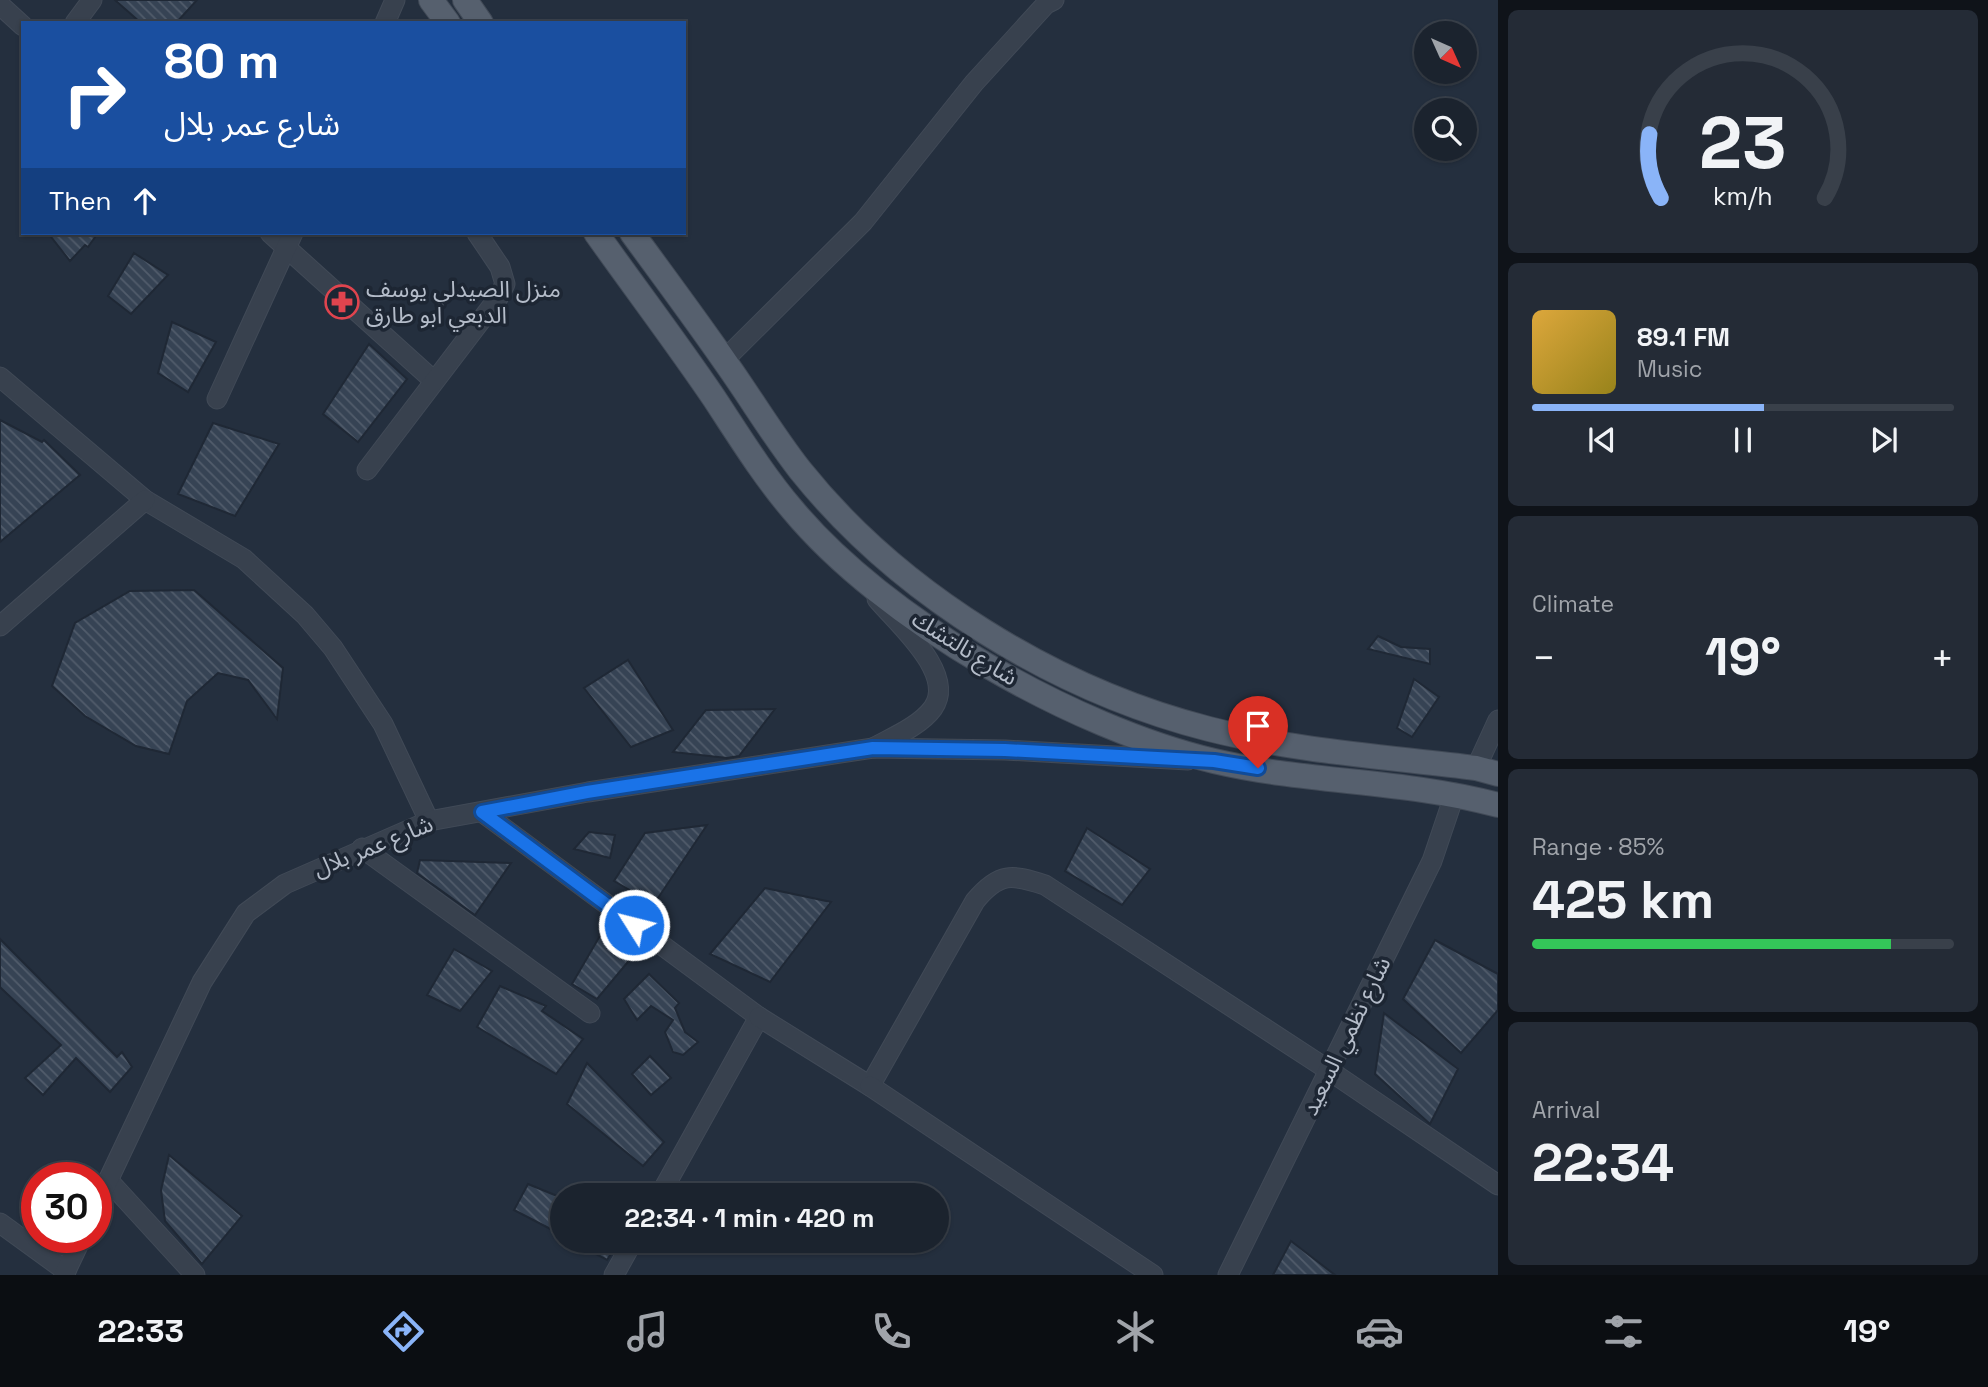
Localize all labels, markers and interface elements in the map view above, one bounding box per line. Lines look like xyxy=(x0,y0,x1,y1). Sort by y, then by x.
north arrow xyxy=(1414,21,1477,84)
map controls xyxy=(1414,21,1477,161)
text: 80 m xyxy=(164,30,279,92)
icon: right xyxy=(49,49,140,140)
text: 23 xyxy=(1699,96,1787,189)
button: search xyxy=(1414,98,1477,161)
text: شارع عمر بلال xyxy=(164,104,340,144)
text: km/h xyxy=(1713,179,1773,211)
icon: ahead xyxy=(126,182,164,220)
text: Then xyxy=(49,184,112,218)
place label: منزل الصيدلي يوسف الدبعي ابو طارق xyxy=(366,274,561,332)
pharmacy icon: منزل الصيدلي يوسف الدبعي ابو طارق xyxy=(323,283,361,321)
text: 89.1 FM xyxy=(1637,320,1730,354)
text: Music xyxy=(1637,354,1702,384)
icon: previous xyxy=(1583,421,1621,459)
icon: pause xyxy=(1724,421,1762,459)
icon: next xyxy=(1865,421,1903,459)
text: Climate xyxy=(1532,589,1614,619)
street label: شارع نالتشك xyxy=(906,604,1023,694)
text: 19° xyxy=(1705,624,1781,690)
text: − xyxy=(1532,634,1556,682)
text: + xyxy=(1930,634,1954,682)
pin xyxy=(1228,696,1288,768)
icon: arrive xyxy=(1239,707,1277,745)
street label: شارع عمر بلال xyxy=(309,808,438,885)
text: Range · 85% xyxy=(1532,832,1664,862)
text: 425 km xyxy=(1532,867,1714,933)
position arrow xyxy=(597,888,671,962)
street label: شارع نظمي السعيد xyxy=(1295,952,1400,1121)
text: Arrival xyxy=(1532,1095,1600,1125)
text: 22:34 xyxy=(1532,1130,1674,1196)
speed limit sign: 30 xyxy=(21,1162,112,1253)
text: 22:34 · 1 min · 420 m xyxy=(625,1201,874,1235)
icon: directions xyxy=(379,1307,428,1356)
icon: music xyxy=(623,1307,672,1356)
icon: phone xyxy=(867,1307,916,1356)
icon: climate xyxy=(1111,1307,1160,1356)
icon: car xyxy=(1355,1307,1404,1356)
icon: filters xyxy=(1599,1307,1648,1356)
text: 22:33 xyxy=(98,1311,184,1351)
text: 19° xyxy=(1844,1311,1890,1351)

